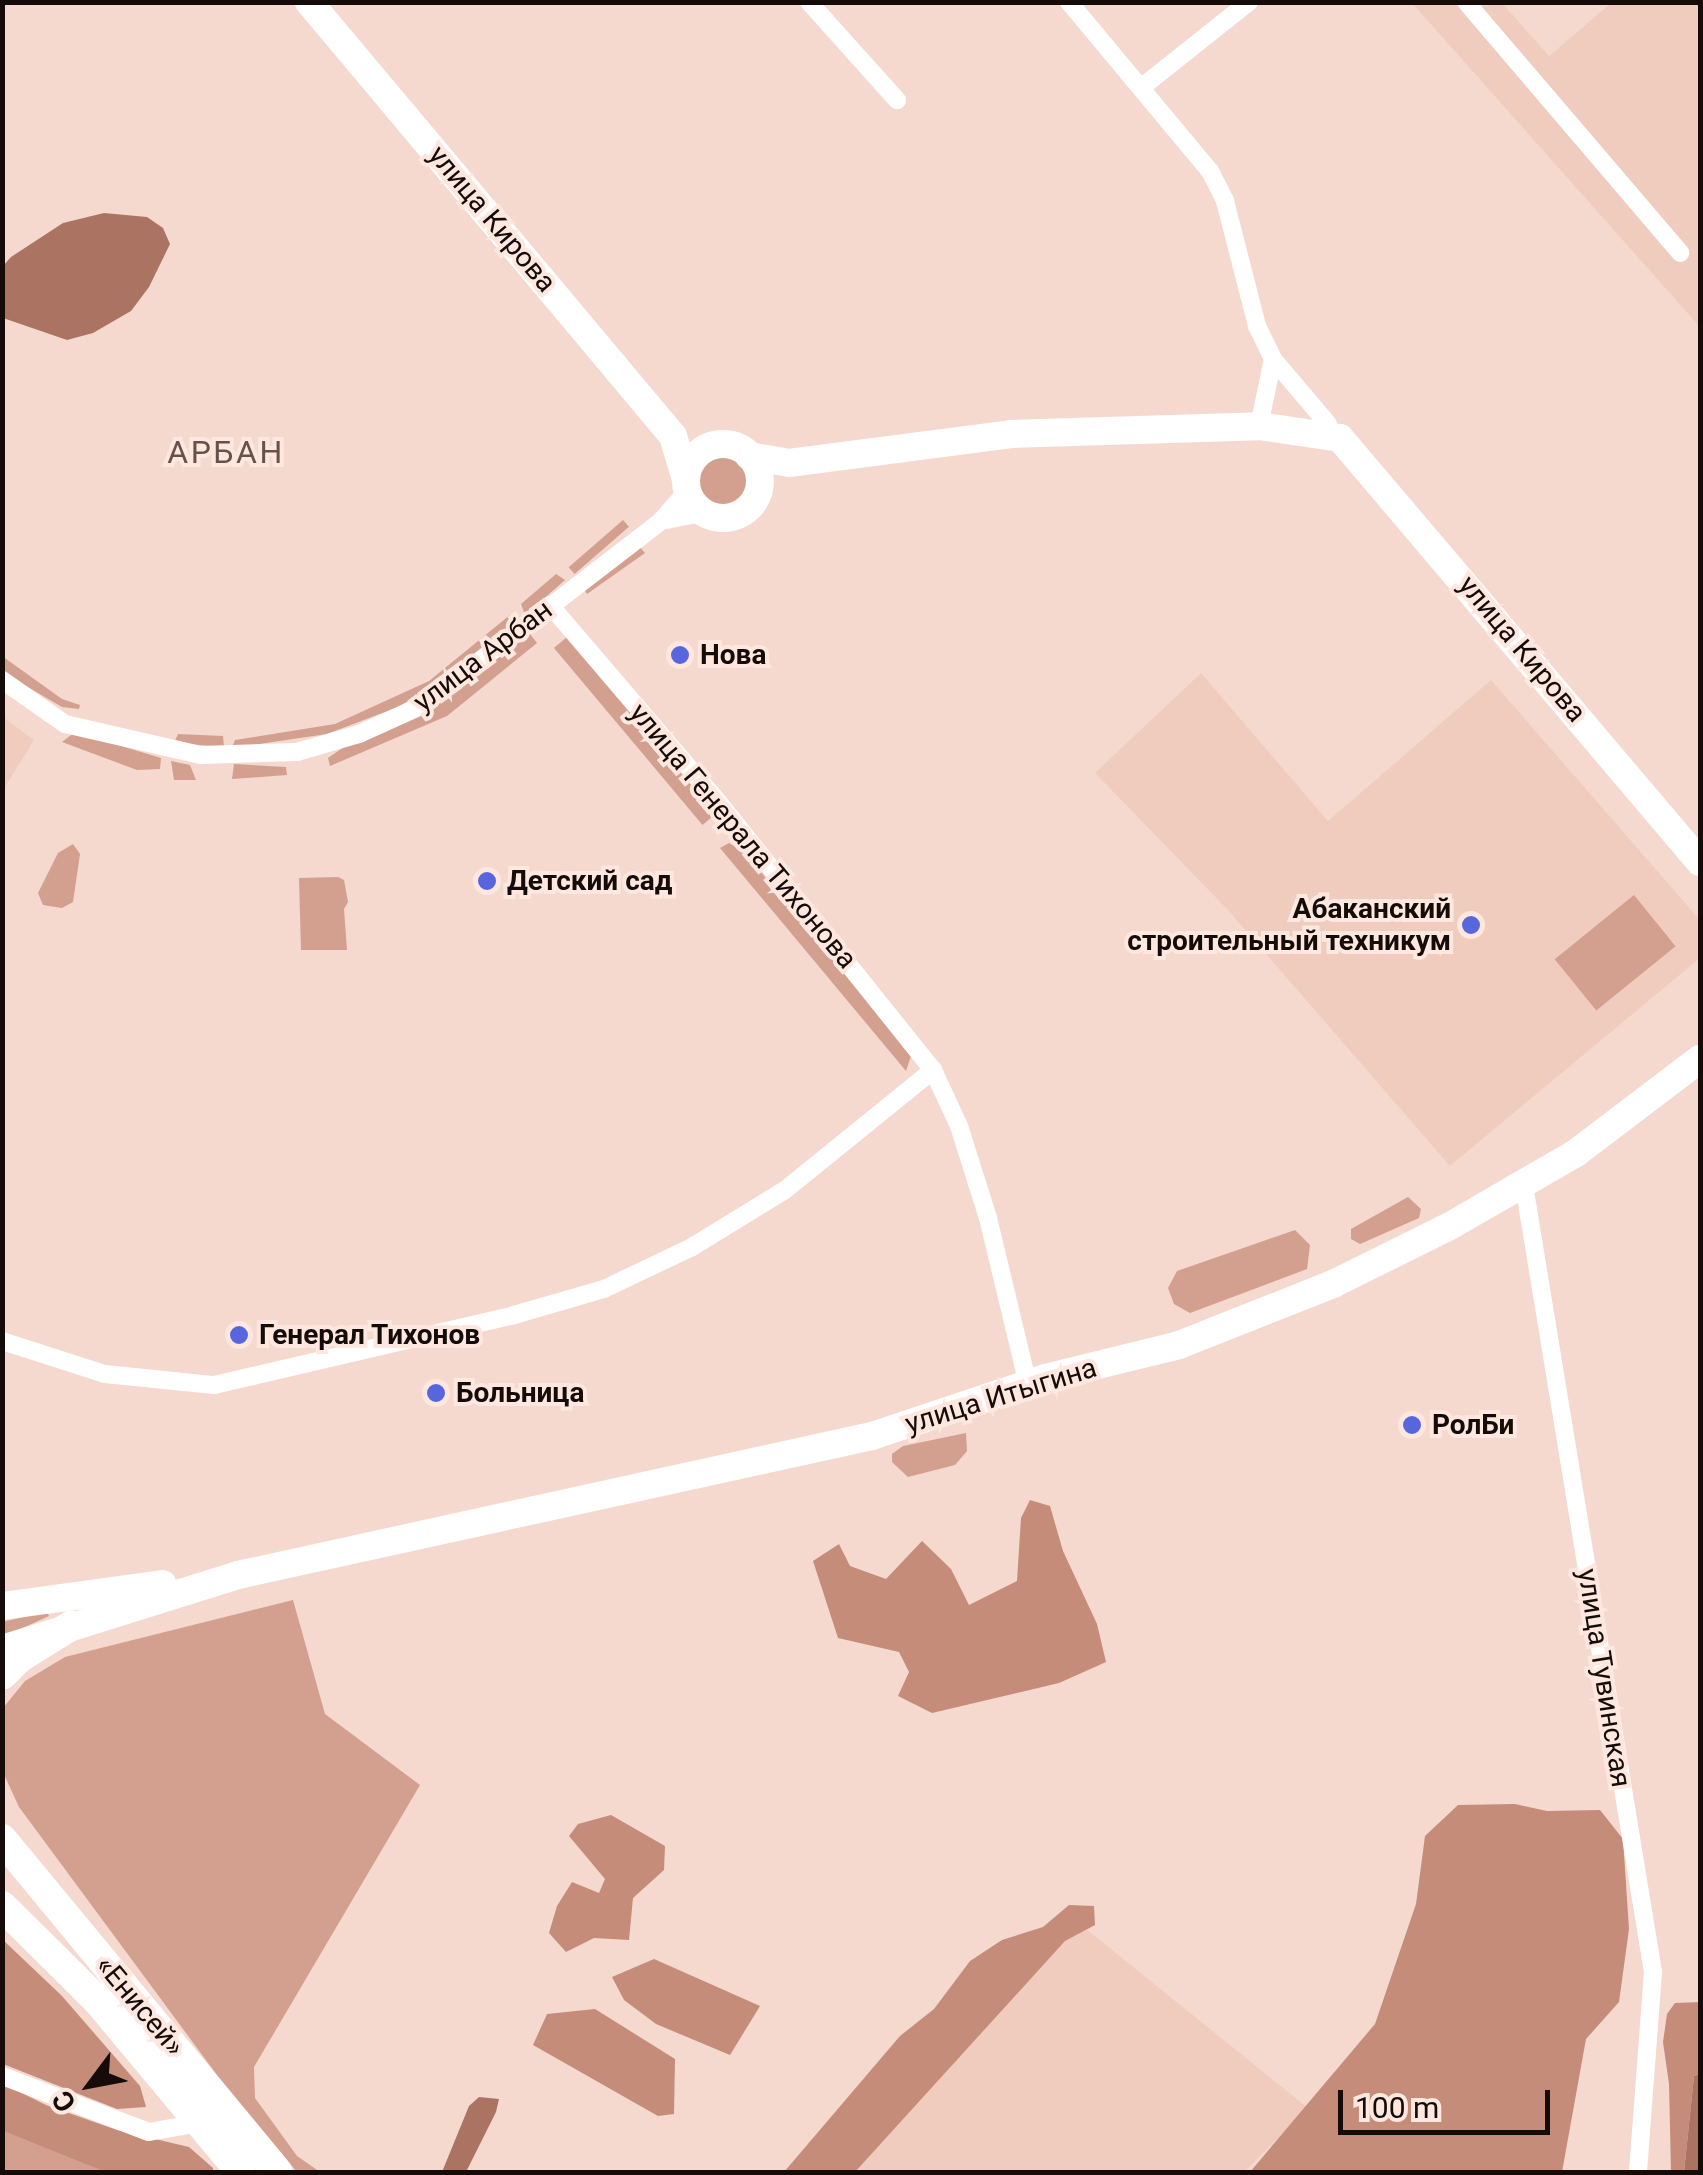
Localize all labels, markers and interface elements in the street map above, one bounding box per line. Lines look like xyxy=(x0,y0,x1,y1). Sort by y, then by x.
street label: улица Кирова xyxy=(421,139,563,299)
district label: АРБАН xyxy=(167,433,285,471)
street label: улица Кирова xyxy=(1451,569,1593,729)
street label: улица Арбан xyxy=(407,593,559,719)
place label: Нова xyxy=(700,638,766,672)
marker: Нова xyxy=(669,644,691,666)
street label: улица Генерала Тихонова xyxy=(622,696,864,976)
place label: Детский сад xyxy=(507,864,672,898)
marker: Детский сад xyxy=(476,870,498,892)
place label: Абаканский строительный техникум xyxy=(1127,892,1451,958)
marker: Абаканский строительный техникум xyxy=(1460,914,1482,936)
place label: Генерал Тихонов xyxy=(259,1318,481,1352)
marker: Генерал Тихонов xyxy=(228,1324,250,1346)
street label: улица Итыгина xyxy=(901,1351,1101,1441)
place label: Больница xyxy=(456,1376,584,1410)
marker: Больница xyxy=(425,1382,447,1404)
place label: РолБи xyxy=(1432,1408,1514,1442)
marker: РолБи xyxy=(1401,1414,1423,1436)
street label: улица Тувинская xyxy=(1570,1566,1638,1790)
street label: «Енисей» xyxy=(89,1949,191,2063)
north arrow xyxy=(40,2035,140,2135)
scale bar xyxy=(1343,2070,1556,2132)
text: С xyxy=(45,2085,83,2118)
text: 100 m xyxy=(1355,2090,1439,2125)

